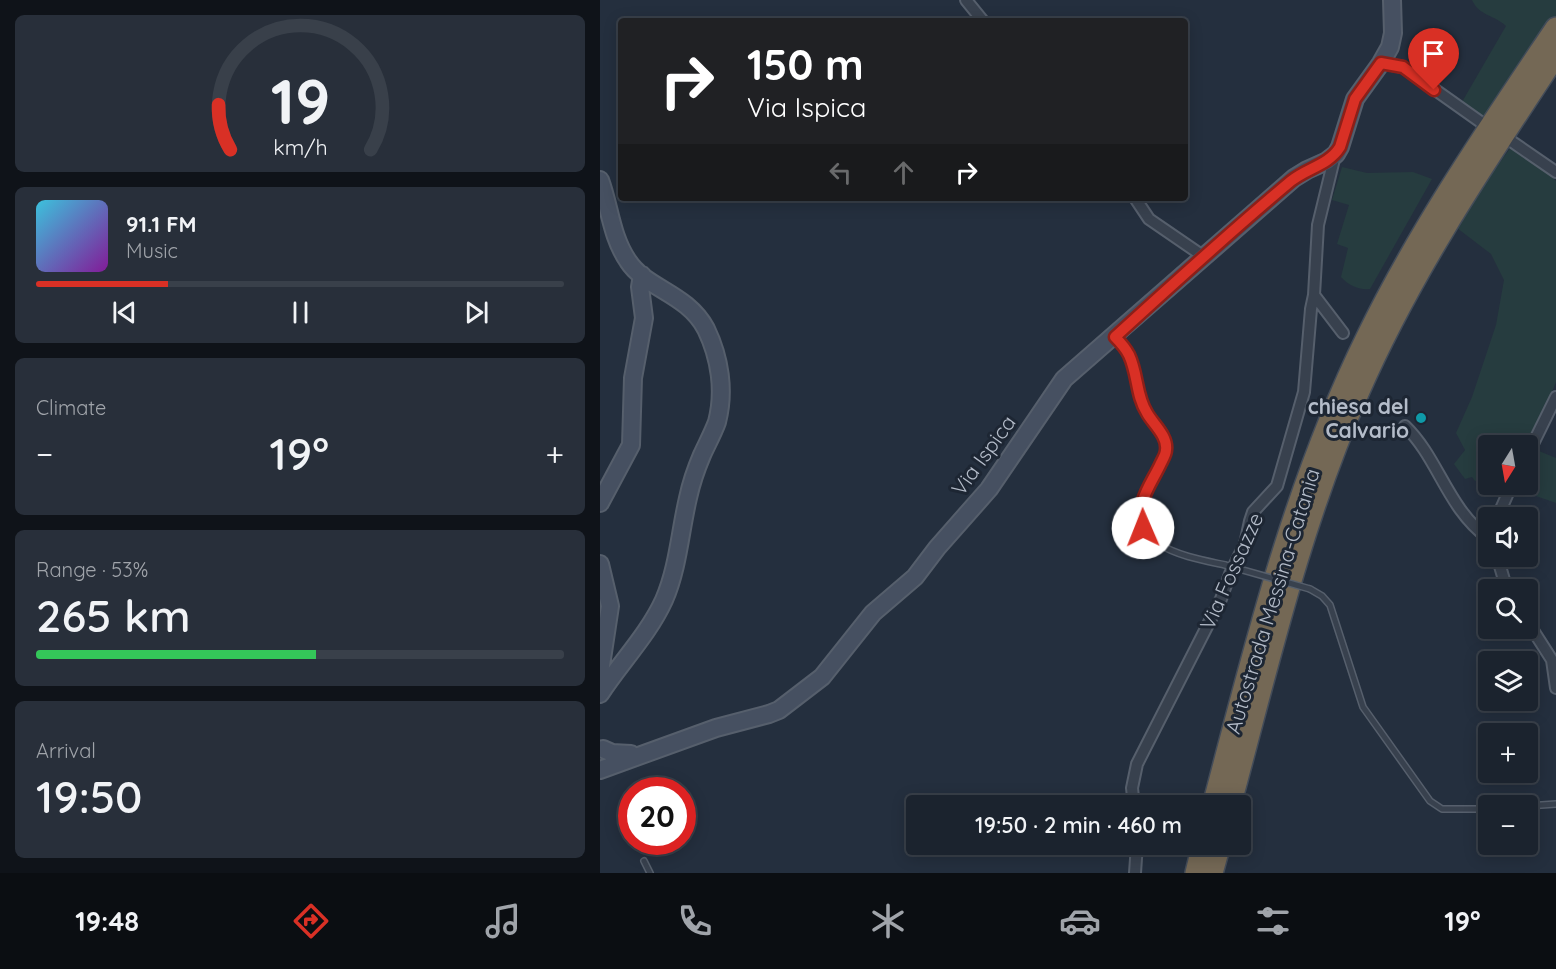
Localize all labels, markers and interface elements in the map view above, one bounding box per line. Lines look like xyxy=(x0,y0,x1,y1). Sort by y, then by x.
pin xyxy=(1408,28,1459,90)
icon: arrive xyxy=(1417,37,1450,70)
text: 150 m xyxy=(747,38,864,91)
icon: right xyxy=(648,42,726,120)
text: 19 xyxy=(270,62,330,140)
text: Via Ispica xyxy=(747,90,866,124)
text: km/h xyxy=(273,135,327,161)
icon: left xyxy=(824,156,857,189)
icon: ahead xyxy=(887,156,920,189)
icon: right xyxy=(950,156,983,189)
text: 91.1 FM xyxy=(126,210,197,238)
text: Music xyxy=(126,238,178,263)
icon: previous xyxy=(108,296,141,329)
icon: pause xyxy=(284,296,317,329)
icon: next xyxy=(460,296,493,329)
place label: chiesa del Calvario xyxy=(1308,393,1409,443)
text: Climate xyxy=(36,395,106,420)
street label: Via Ispica xyxy=(945,410,1021,500)
marker: chiesa del Calvario xyxy=(1414,411,1428,425)
text: 19° xyxy=(270,425,329,481)
text: − xyxy=(36,433,53,474)
text: + xyxy=(545,433,564,474)
north arrow xyxy=(1478,435,1538,495)
map controls xyxy=(1478,435,1538,855)
street label: Autostrada Messina-Catania xyxy=(1219,465,1325,737)
position arrow xyxy=(1111,496,1175,560)
button: sound xyxy=(1478,507,1538,567)
street label: Via Fossazze xyxy=(1194,508,1268,634)
text: Range · 53% xyxy=(36,557,148,582)
button: search xyxy=(1478,579,1538,639)
text: 265 km xyxy=(36,587,191,643)
button: layers xyxy=(1478,651,1538,711)
button: + xyxy=(1478,723,1538,783)
text: Arrival xyxy=(36,738,96,763)
text: 19:50 xyxy=(36,768,142,824)
speed limit sign: 20 xyxy=(618,777,696,855)
button: − xyxy=(1478,795,1538,855)
text: 19:50 · 2 min · 460 m xyxy=(975,811,1182,839)
icon: directions xyxy=(290,900,332,942)
icon: music xyxy=(482,900,524,942)
icon: phone xyxy=(674,900,716,942)
icon: climate xyxy=(867,900,909,942)
icon: car xyxy=(1059,900,1101,942)
icon: filters xyxy=(1252,900,1294,942)
text: 19:48 xyxy=(75,904,139,938)
text: 19° xyxy=(1444,904,1481,938)

